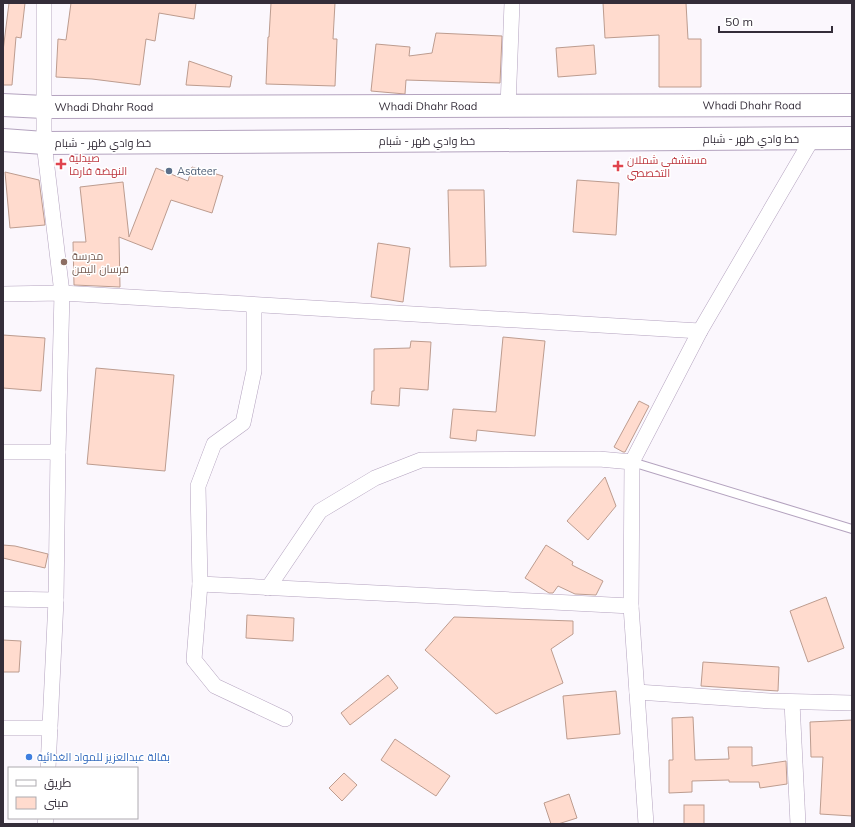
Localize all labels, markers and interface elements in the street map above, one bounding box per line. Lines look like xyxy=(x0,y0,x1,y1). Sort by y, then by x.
scale bar xyxy=(719,8,832,34)
text: 50 m xyxy=(725,14,753,29)
street label: Whadi Dhahr Road xyxy=(702,98,801,112)
street label: Whadi Dhahr Road xyxy=(378,99,477,113)
street label: Whadi Dhahr Road xyxy=(54,100,153,114)
street label: خط وادي ظهر - شبام xyxy=(703,132,799,148)
street label: خط وادي ظهر - شبام xyxy=(379,134,475,150)
street label: خط وادي ظهر - شبام xyxy=(55,136,151,152)
place label: صيدلية النهضة فارما xyxy=(69,151,127,178)
place label: مستشفى شملان التخصصي xyxy=(627,153,707,181)
marker: صيدلية النهضة فارما xyxy=(56,159,66,169)
marker: مستشفى شملان التخصصي xyxy=(612,160,624,172)
place label: Asateer xyxy=(177,164,217,178)
marker: Asateer xyxy=(164,166,174,176)
place label: مدرسة فرسان اليمن xyxy=(72,249,129,276)
marker: مدرسة فرسان اليمن xyxy=(59,257,69,267)
place label: بقالة عبدالعزيز للمواد الغذائية xyxy=(37,750,170,764)
marker: بقالة عبدالعزيز للمواد الغذائية xyxy=(24,752,34,762)
legend xyxy=(8,767,138,819)
text: طريق xyxy=(44,775,72,790)
text: مبنى xyxy=(44,795,69,810)

